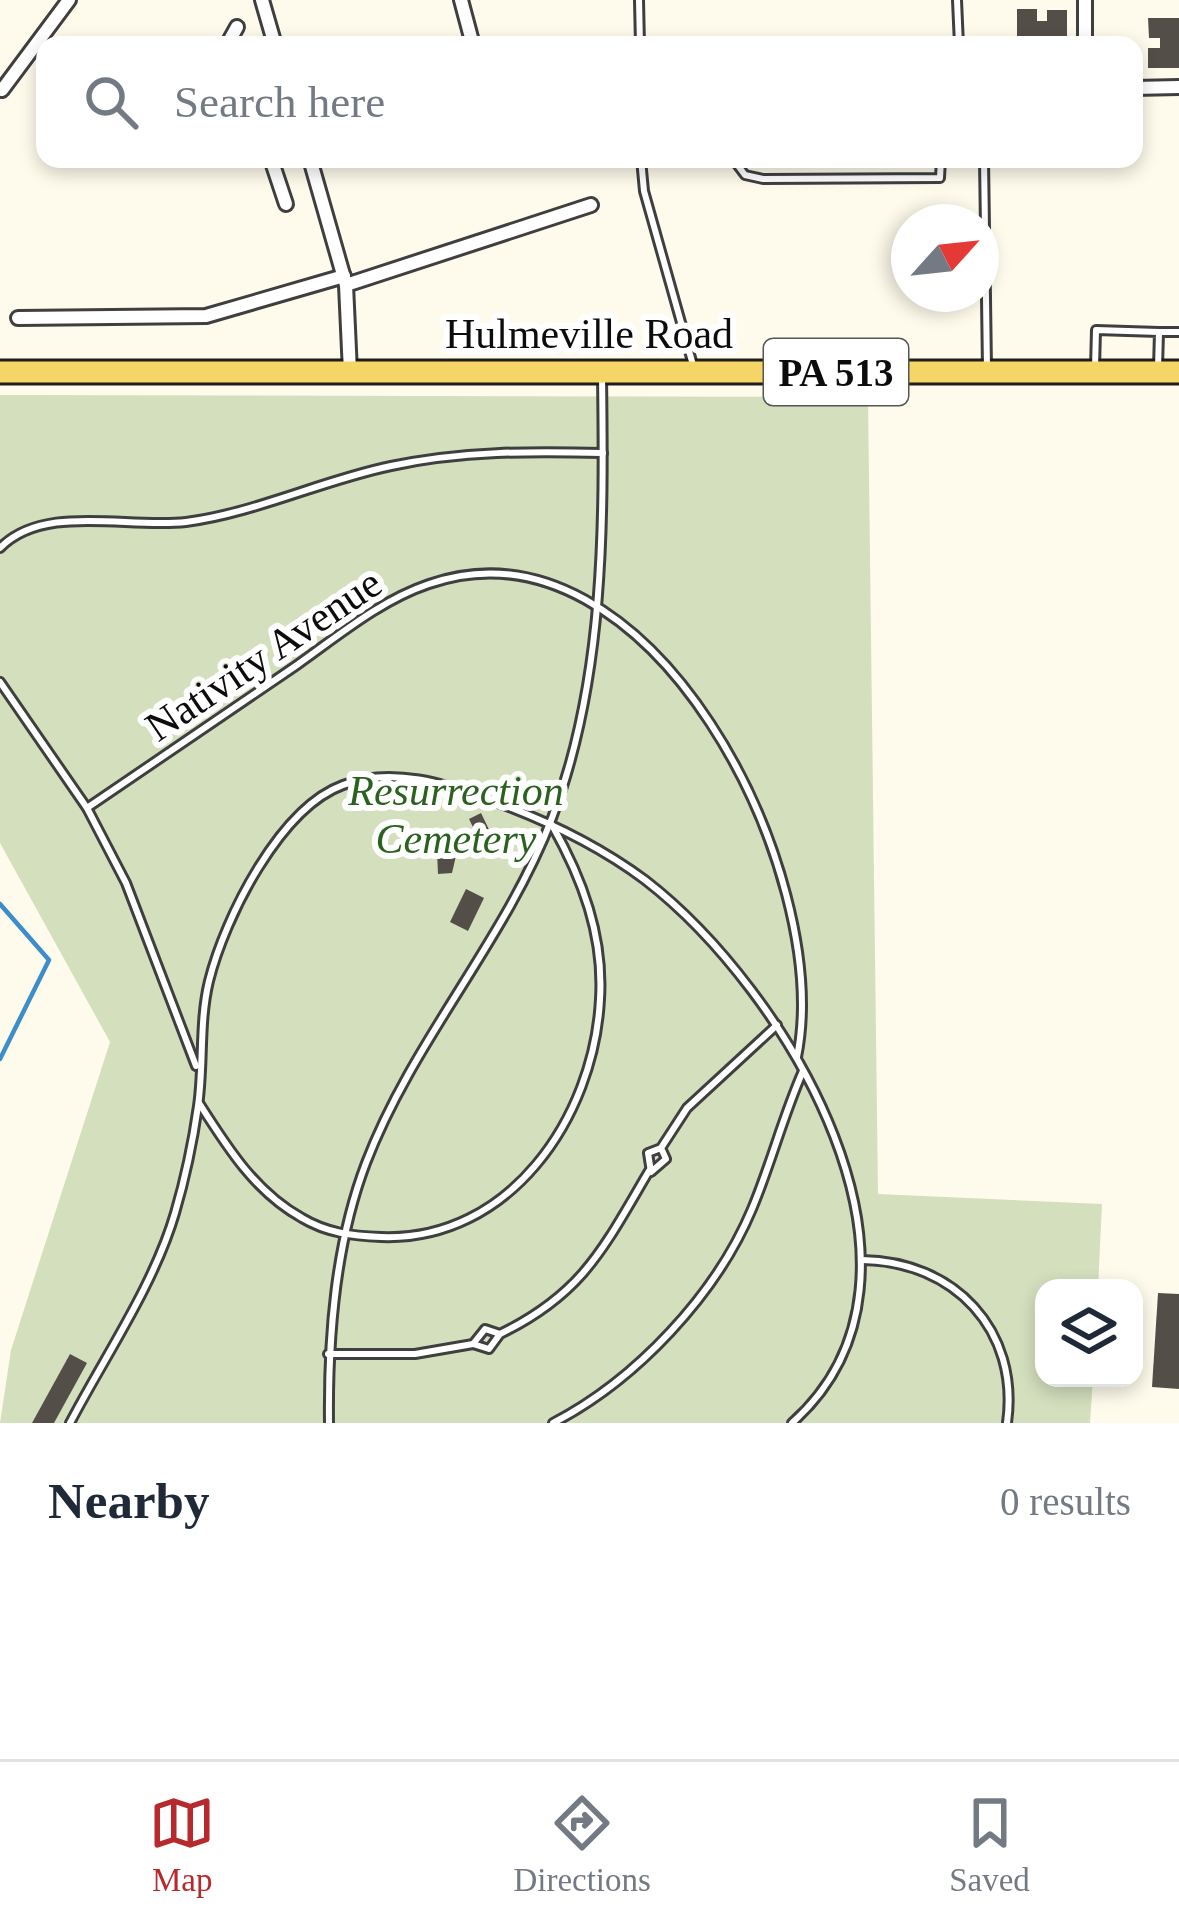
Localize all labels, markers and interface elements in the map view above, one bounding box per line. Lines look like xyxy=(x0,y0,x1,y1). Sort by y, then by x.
search box xyxy=(36,36,1143,168)
icon: search xyxy=(78,69,144,135)
text: Search here xyxy=(174,77,385,127)
north arrow xyxy=(891,204,999,312)
street label: Hulmeville Road xyxy=(445,311,733,357)
road number: PA 513 xyxy=(764,339,908,405)
street label: Nativity Avenue xyxy=(137,559,390,750)
park label: Resurrection Cemetery xyxy=(347,768,564,862)
map controls xyxy=(1035,1279,1143,1387)
button: layers xyxy=(1035,1279,1143,1387)
text: Nearby xyxy=(48,1473,209,1529)
text: 0 results xyxy=(1000,1480,1131,1523)
tab: Map xyxy=(149,1790,215,1899)
tab: Directions xyxy=(513,1790,651,1899)
tab: Saved xyxy=(949,1790,1030,1899)

